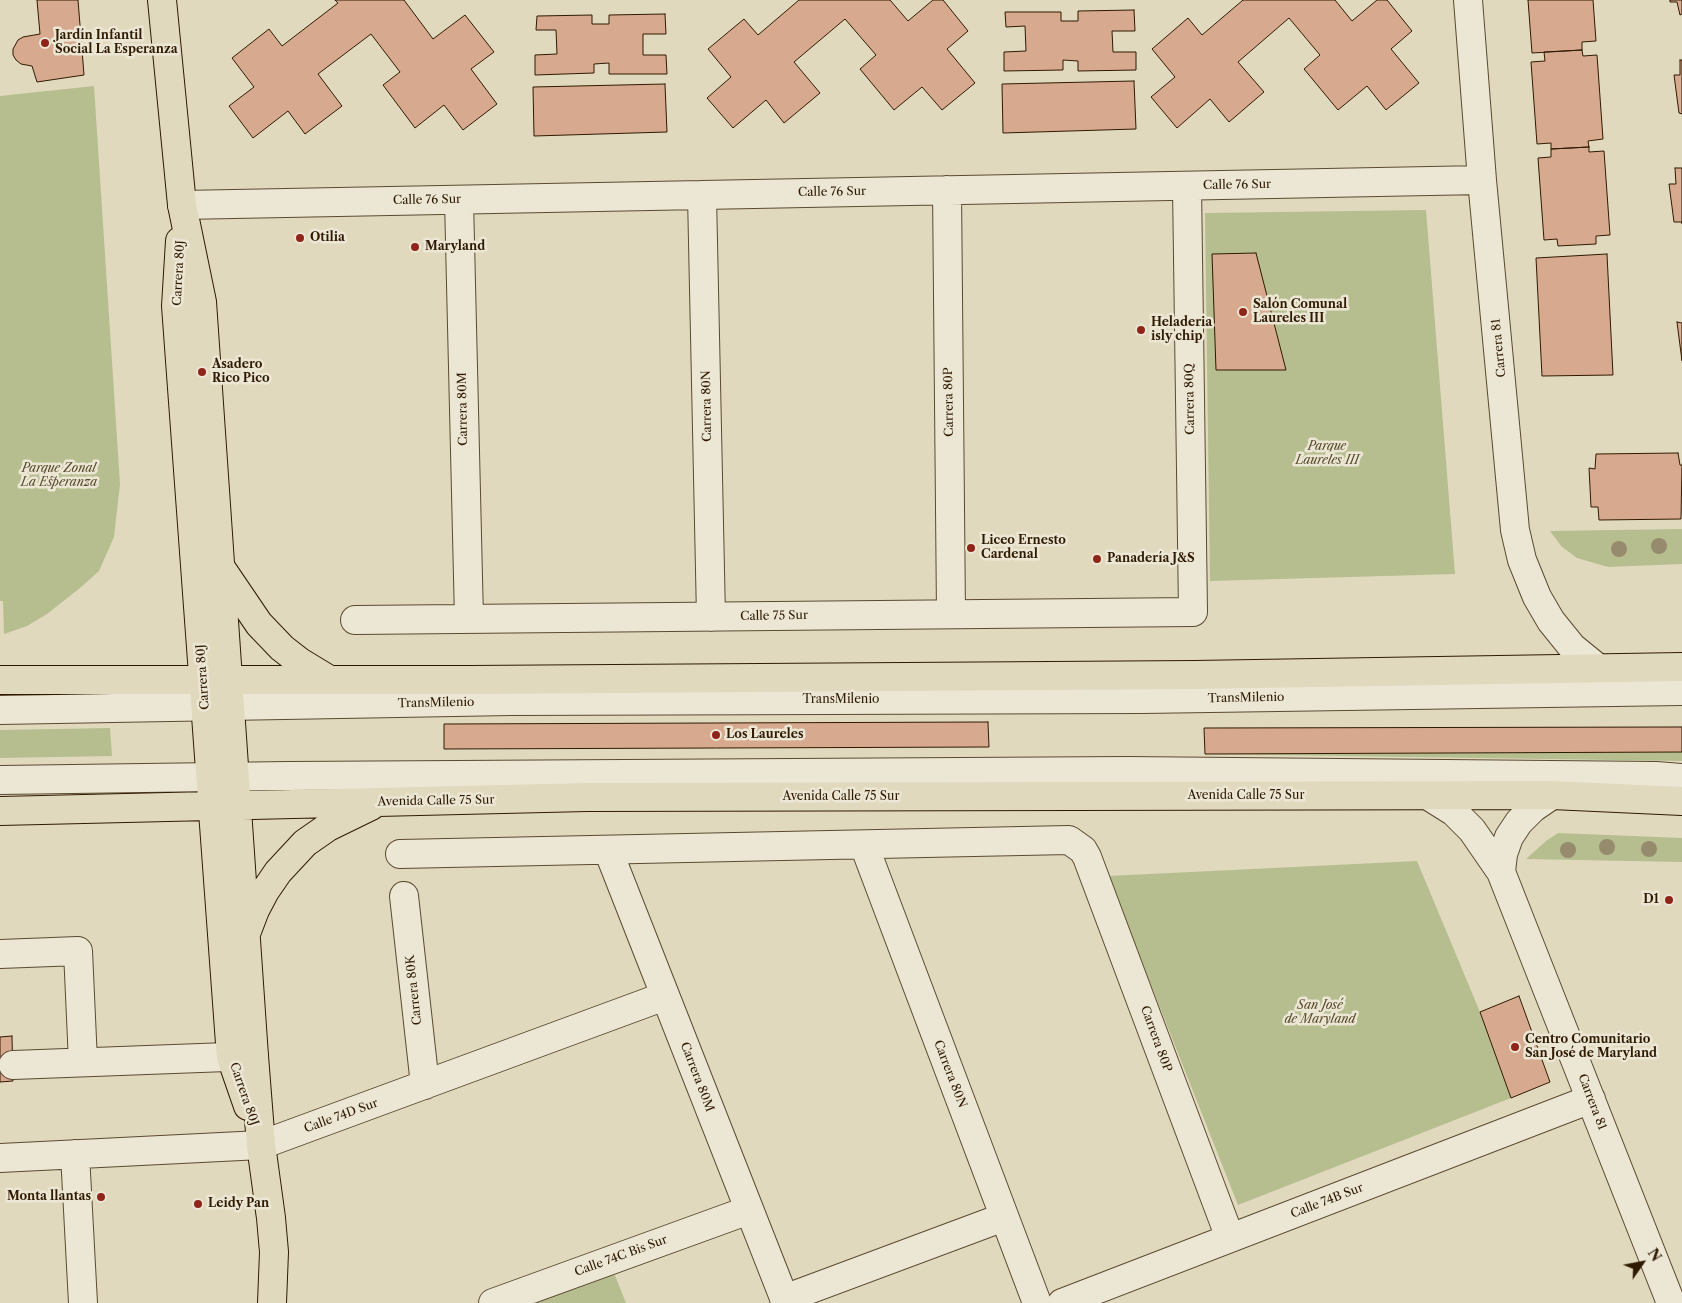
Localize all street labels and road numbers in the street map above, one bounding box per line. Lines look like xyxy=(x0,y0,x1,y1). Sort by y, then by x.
street label: Calle 76 Sur xyxy=(1203,177,1271,193)
street label: Calle 76 Sur xyxy=(798,184,866,200)
street label: Calle 76 Sur xyxy=(393,192,461,208)
street label: Carrera 80J xyxy=(170,240,188,306)
street label: Carrera 81 xyxy=(1489,318,1509,378)
street label: Carrera 80Q xyxy=(1182,363,1198,435)
street label: Carrera 80P xyxy=(941,367,957,437)
street label: Carrera 80N xyxy=(699,370,715,442)
street label: Carrera 80M xyxy=(455,372,471,446)
street label: Calle 75 Sur xyxy=(740,608,808,624)
street label: Carrera 80J xyxy=(194,644,212,710)
street label: TransMilenio xyxy=(1207,690,1285,706)
street label: TransMilenio xyxy=(803,693,879,707)
street label: TransMilenio xyxy=(397,695,475,711)
street label: Avenida Calle 75 Sur xyxy=(1188,789,1304,803)
street label: Avenida Calle 75 Sur xyxy=(783,790,899,804)
street label: Avenida Calle 75 Sur xyxy=(377,793,495,809)
street label: Carrera 80K xyxy=(403,954,425,1026)
street label: Carrera 80P xyxy=(1137,1004,1175,1074)
street label: Carrera 80N xyxy=(930,1038,970,1110)
street label: Carrera 80M xyxy=(677,1040,717,1114)
street label: Carrera 80J xyxy=(226,1061,262,1127)
street label: Carrera 81 xyxy=(1575,1072,1609,1132)
street label: Calle 74D Sur xyxy=(302,1096,380,1136)
street label: Calle 74B Sur xyxy=(1289,1181,1365,1221)
street label: Calle 74C Bis Sur xyxy=(573,1233,669,1279)

